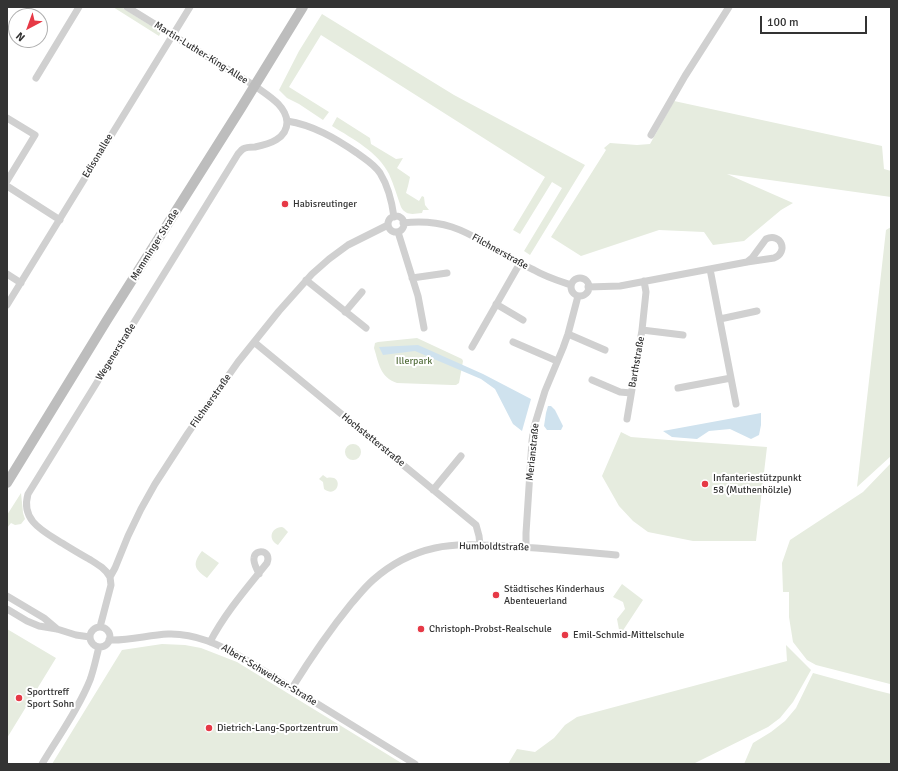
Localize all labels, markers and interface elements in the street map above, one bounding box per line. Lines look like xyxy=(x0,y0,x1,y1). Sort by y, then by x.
north arrow xyxy=(8,8,48,48)
scale bar xyxy=(762,8,869,34)
text: 100 m xyxy=(767,15,799,30)
street label: Martin-Luther-King-Allee xyxy=(152,19,250,87)
text: N xyxy=(13,29,28,44)
street label: Edisonallee xyxy=(80,132,116,180)
place label: Habisreutinger xyxy=(293,198,357,210)
marker: Habisreutinger xyxy=(280,199,290,209)
street label: Memminger Straße xyxy=(128,207,182,283)
street label: Filchnerstraße xyxy=(470,232,530,272)
street label: Wegenerstraße xyxy=(94,321,138,383)
street label: Barthstraße xyxy=(627,335,647,389)
park label: Illerpark xyxy=(396,355,432,367)
street label: Filchnerstraße xyxy=(188,372,234,430)
street label: Hochstetterstraße xyxy=(339,411,407,469)
street label: Merianstraße xyxy=(524,423,542,481)
place label: Infanteriestützpunkt 58 (Muthenhölzle) xyxy=(713,472,801,496)
marker: Infanteriestützpunkt 58 (Muthenhölzle) xyxy=(700,479,710,489)
street label: Humboldtstraße xyxy=(459,540,529,554)
place label: Städtisches Kinderhaus Abenteuerland xyxy=(504,583,604,606)
marker: Städtisches Kinderhaus Abenteuerland xyxy=(491,590,501,600)
place label: Christoph-Probst-Realschule xyxy=(429,623,552,635)
marker: Christoph-Probst-Realschule xyxy=(416,624,426,634)
place label: Emil-Schmid-Mittelschule xyxy=(573,629,684,641)
marker: Emil-Schmid-Mittelschule xyxy=(560,630,570,640)
street label: Albert-Schweitzer-Straße xyxy=(219,642,319,708)
place label: Sporttreff Sport Sohn xyxy=(27,686,74,710)
marker: Sporttreff Sport Sohn xyxy=(14,693,24,703)
place label: Dietrich-Lang-Sportzentrum xyxy=(217,722,338,734)
marker: Dietrich-Lang-Sportzentrum xyxy=(204,723,214,733)

